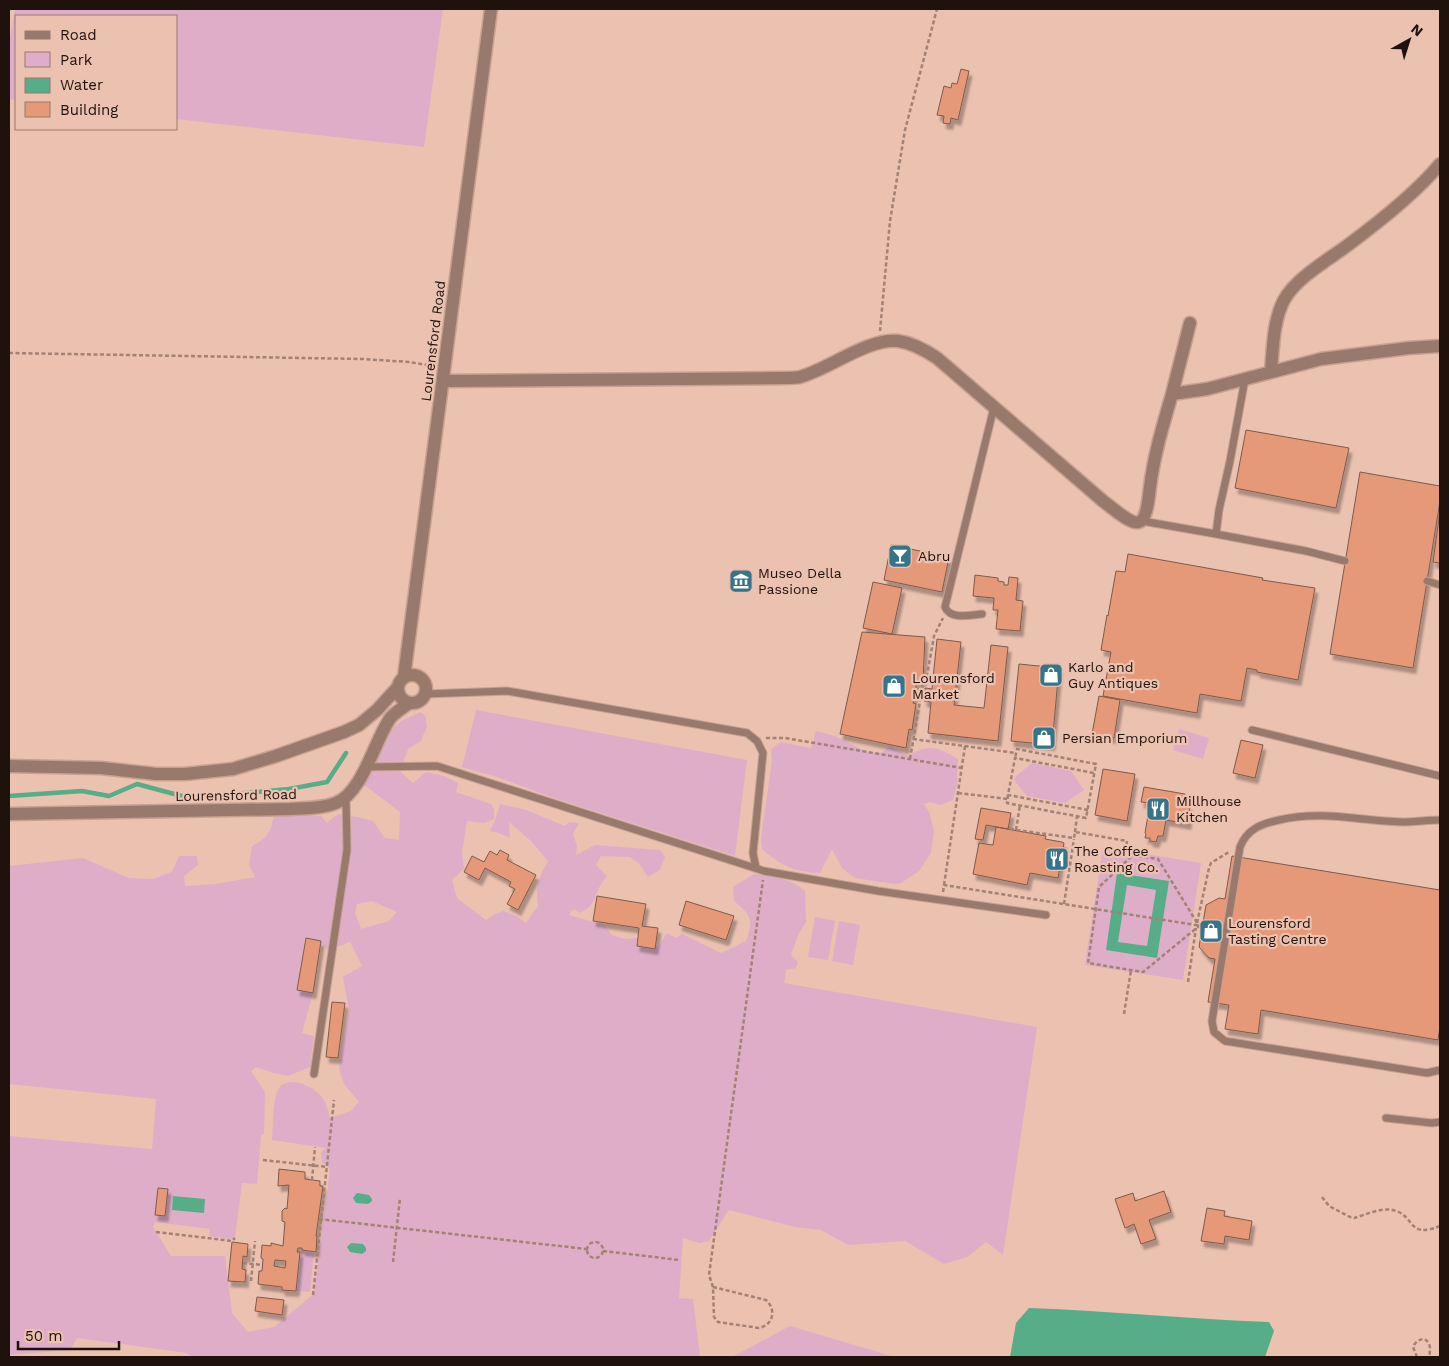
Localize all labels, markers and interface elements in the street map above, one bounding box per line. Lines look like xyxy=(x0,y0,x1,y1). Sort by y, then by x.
legend xyxy=(15,15,178,130)
north arrow xyxy=(1384,15,1434,65)
text: N xyxy=(1408,20,1426,39)
text: Road xyxy=(60,26,97,44)
text: Park xyxy=(60,51,93,69)
text: Water xyxy=(60,76,103,94)
text: Building xyxy=(60,101,118,119)
street label: Lourensford Road xyxy=(418,280,448,402)
bar icon: Abru xyxy=(887,543,913,569)
place label: Abru xyxy=(918,548,950,564)
place label: Museo Della Passione xyxy=(758,565,842,597)
museum icon: Museo Della Passione xyxy=(728,568,754,594)
place label: Karlo and Guy Antiques xyxy=(1068,659,1158,691)
shop icon: Karlo and Guy Antiques xyxy=(1038,662,1064,688)
place label: Lourensford Market xyxy=(912,670,995,702)
shop icon: Lourensford Market xyxy=(881,673,907,699)
shop icon: Persian Emporium xyxy=(1031,725,1057,751)
place label: Persian Emporium xyxy=(1062,730,1187,746)
street label: Lourensford Road xyxy=(175,786,297,804)
place label: Millhouse Kitchen xyxy=(1176,793,1241,825)
restaurant icon: Millhouse Kitchen xyxy=(1145,796,1171,822)
place label: The Coffee Roasting Co. xyxy=(1074,843,1159,875)
restaurant icon: The Coffee Roasting Co. xyxy=(1044,846,1070,872)
place label: Lourensford Tasting Centre xyxy=(1228,915,1327,947)
shop icon: Lourensford Tasting Centre xyxy=(1198,918,1224,944)
scale bar xyxy=(18,1318,119,1350)
text: 50 m xyxy=(25,1327,62,1345)

